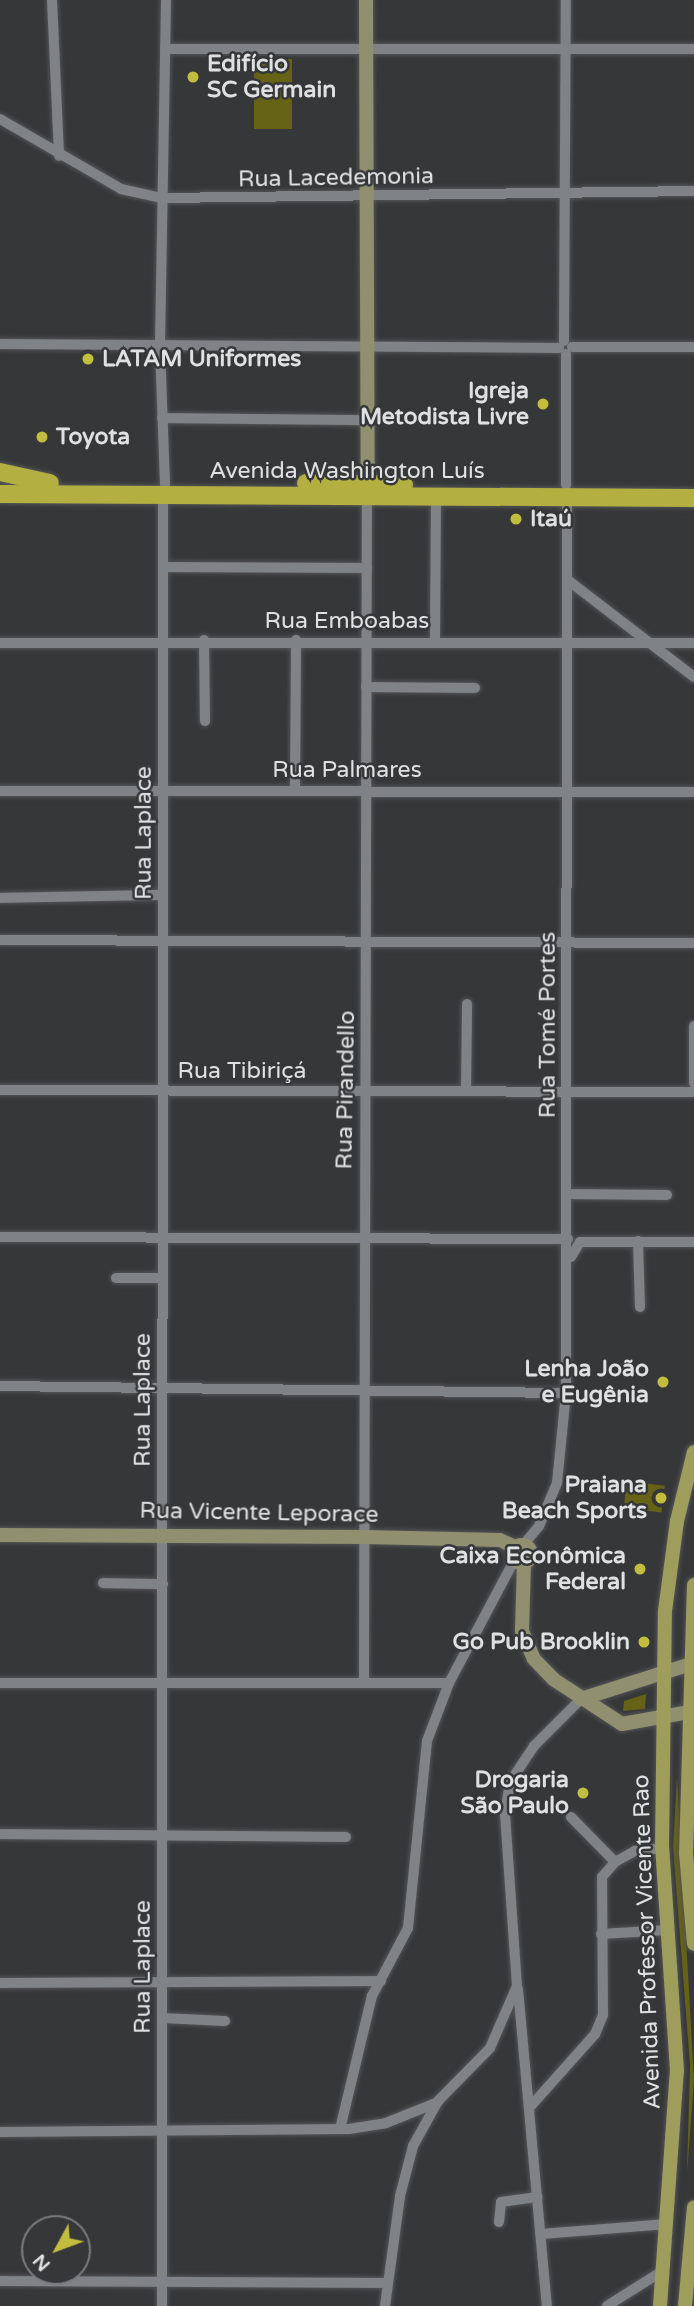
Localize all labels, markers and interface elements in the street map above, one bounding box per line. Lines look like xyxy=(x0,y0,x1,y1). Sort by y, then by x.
place label: Edifício SC Germain xyxy=(207,50,336,104)
marker: Edifício SC Germain xyxy=(185,69,201,85)
street label: Rua Lacedemonia xyxy=(238,162,434,194)
place label: LATAM Uniformes xyxy=(102,345,301,373)
marker: LATAM Uniformes xyxy=(80,351,96,367)
place label: Igreja Metodista Livre xyxy=(360,377,529,431)
marker: Igreja Metodista Livre xyxy=(535,396,551,412)
place label: Toyota xyxy=(56,423,130,451)
marker: Toyota xyxy=(34,429,50,445)
street label: Avenida Washington Luís xyxy=(209,457,485,485)
place label: Itaú xyxy=(530,505,572,533)
marker: Itaú xyxy=(508,511,524,527)
street label: Rua Emboabas xyxy=(265,607,429,635)
street label: Rua Palmares xyxy=(272,756,422,784)
street label: Rua Laplace xyxy=(130,766,158,900)
street label: Rua Tomé Portes xyxy=(534,932,562,1118)
street label: Rua Pirandello xyxy=(331,1010,361,1170)
street label: Rua Tibiriçá xyxy=(178,1057,306,1085)
street label: Rua Laplace xyxy=(129,1333,157,1467)
place label: Lenha João e Eugênia xyxy=(524,1355,649,1409)
marker: Lenha João e Eugênia xyxy=(655,1374,671,1390)
place label: Praiana Beach Sports xyxy=(502,1471,647,1525)
marker: Praiana Beach Sports xyxy=(653,1490,669,1506)
street label: Rua Vicente Leporace xyxy=(139,1497,379,1529)
place label: Caixa Econômica Federal xyxy=(439,1542,626,1596)
marker: Caixa Econômica Federal xyxy=(632,1561,648,1577)
place label: Go Pub Brooklin xyxy=(453,1628,630,1656)
marker: Go Pub Brooklin xyxy=(636,1634,652,1650)
place label: Drogaria São Paulo xyxy=(461,1766,569,1820)
street label: Avenida Professor Vicente Rao xyxy=(627,1774,667,2110)
marker: Drogaria São Paulo xyxy=(575,1785,591,1801)
street label: Rua Laplace xyxy=(129,1900,157,2034)
north arrow xyxy=(21,2215,91,2285)
text: N xyxy=(28,2249,55,2275)

